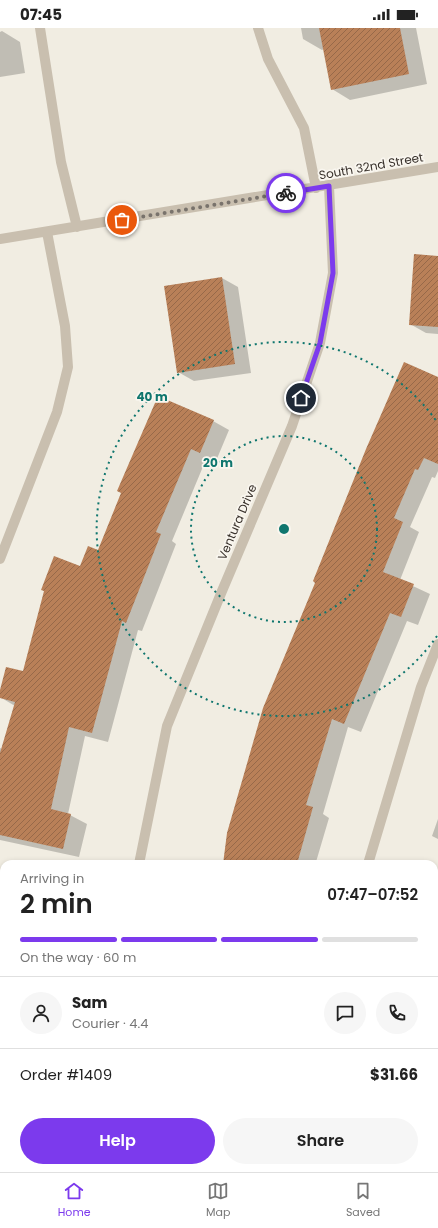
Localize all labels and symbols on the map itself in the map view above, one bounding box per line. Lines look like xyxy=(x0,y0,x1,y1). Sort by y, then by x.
street label: South 32nd Street xyxy=(317,148,425,184)
courier xyxy=(266,173,306,213)
pin xyxy=(105,203,139,237)
pin xyxy=(284,381,318,415)
text: 40 m xyxy=(136,388,168,405)
text: 20 m xyxy=(203,454,233,471)
street label: Ventura Drive xyxy=(213,481,261,563)
centre of rings xyxy=(277,522,291,536)

